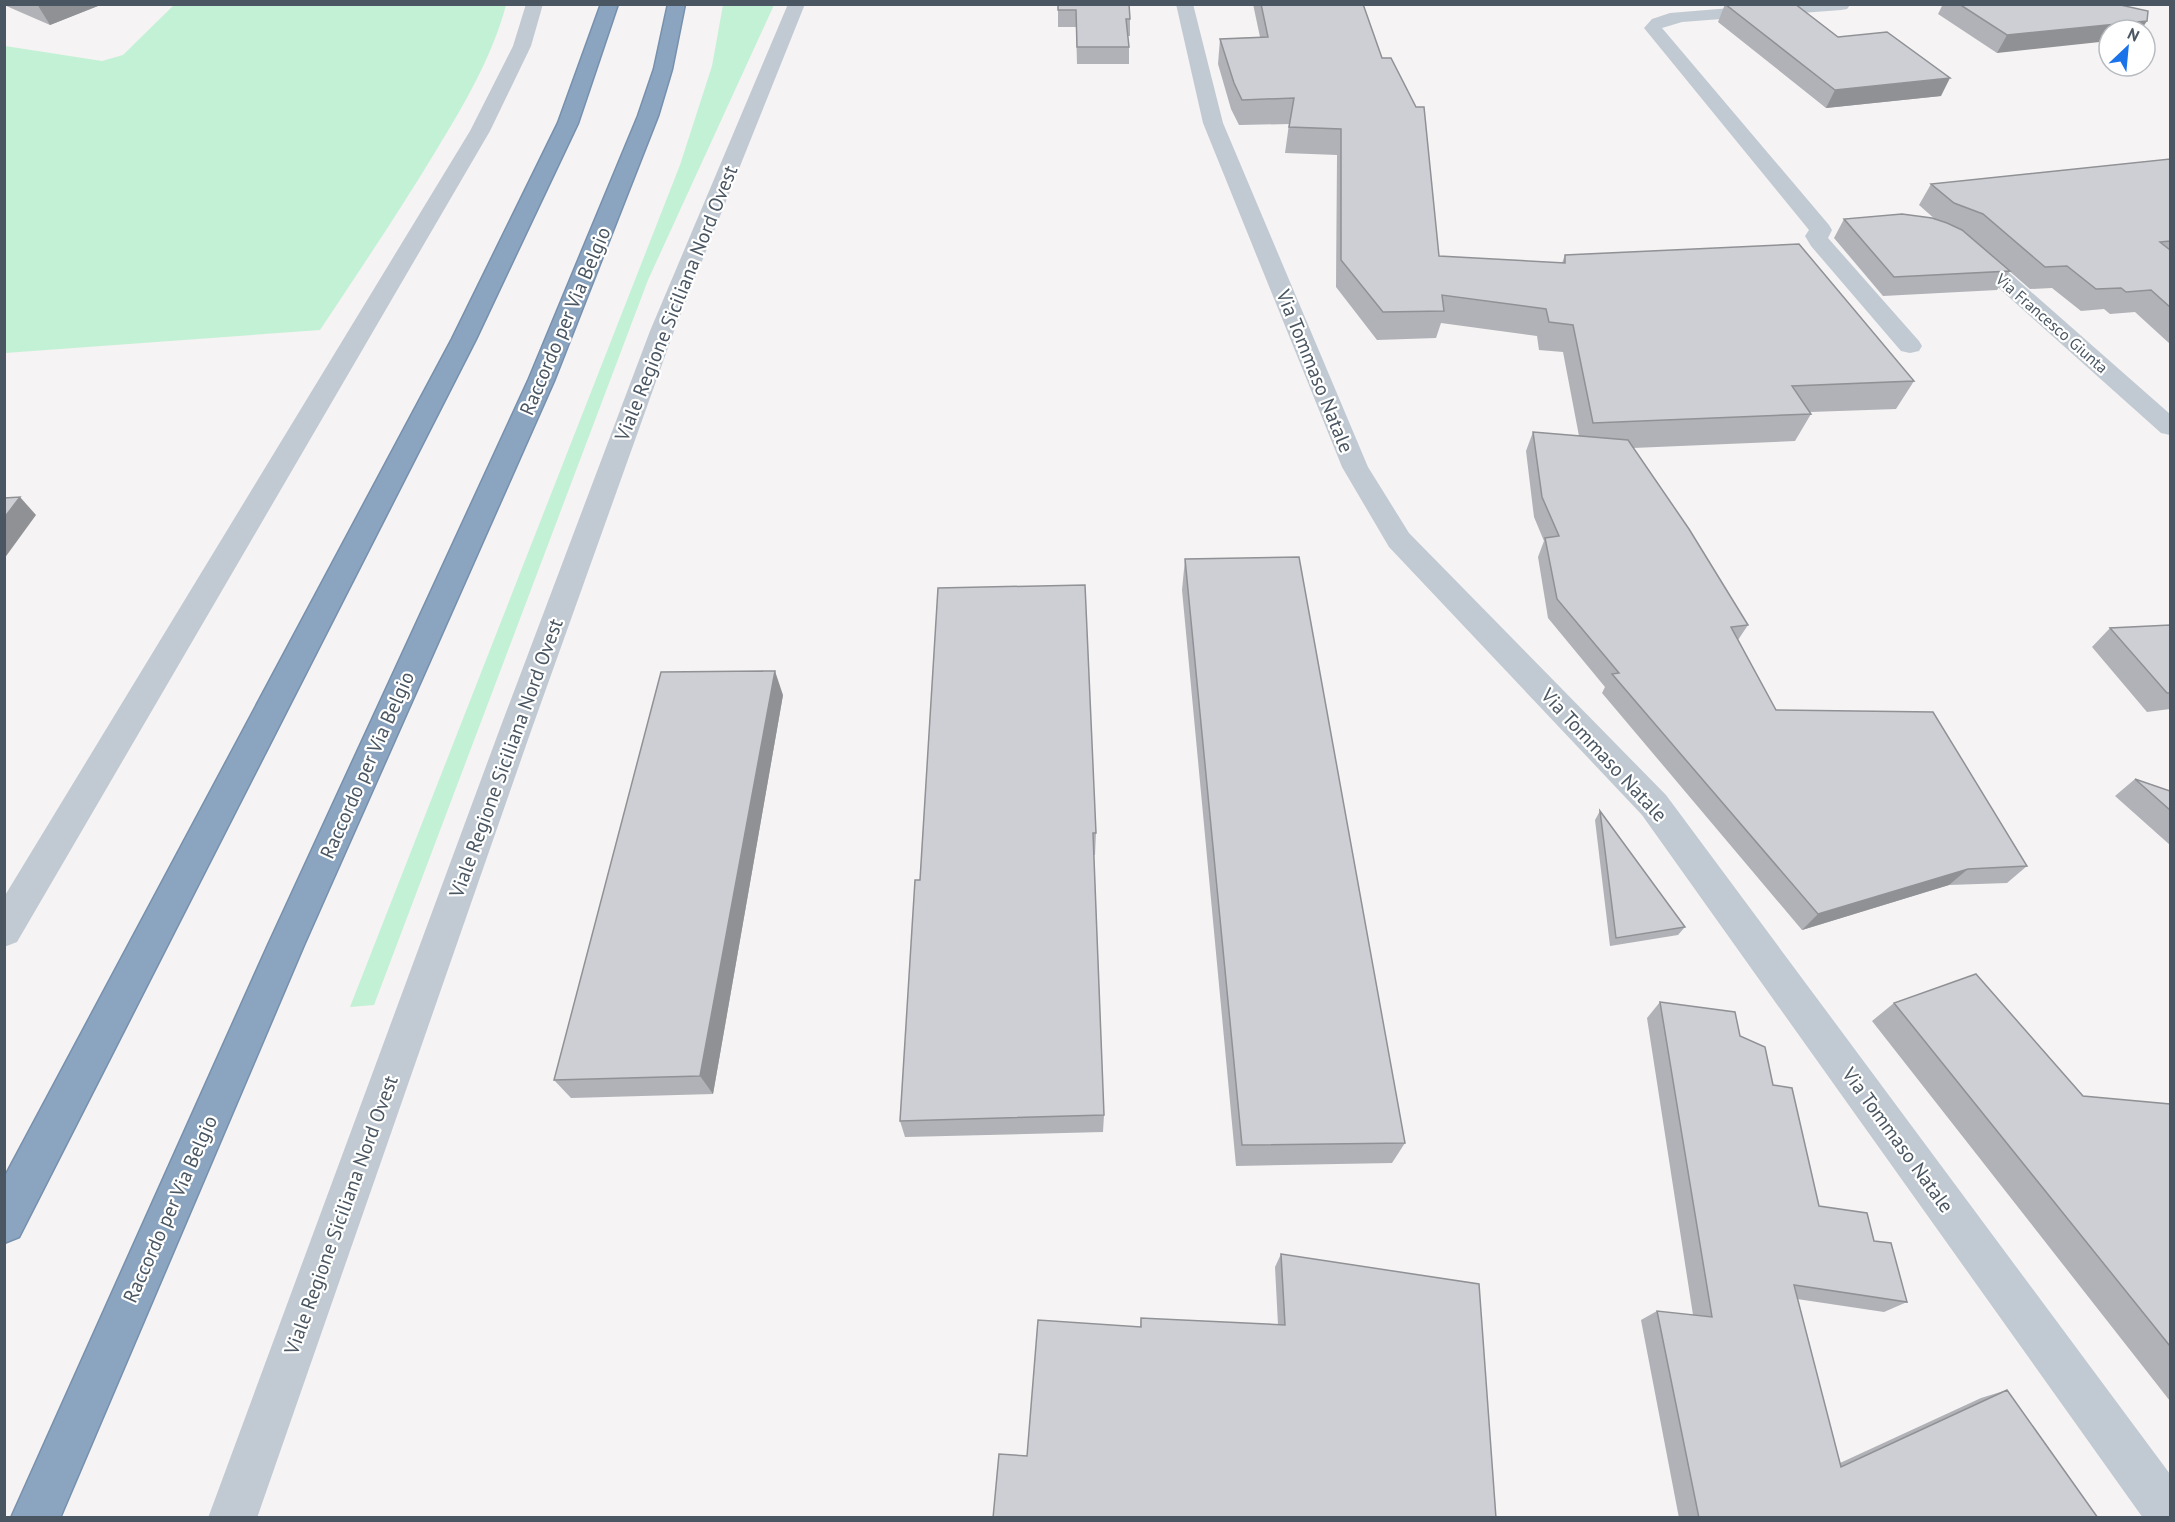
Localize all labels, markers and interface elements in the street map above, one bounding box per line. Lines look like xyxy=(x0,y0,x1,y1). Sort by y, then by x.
north arrow xyxy=(2097,18,2157,78)
text: N xyxy=(2124,23,2143,46)
street label: Viale Regione Siciliana Nord Ovest xyxy=(608,161,743,446)
street label: Raccordo per Via Belgio xyxy=(514,223,616,419)
street label: Via Francesco Giunta xyxy=(1991,268,2112,377)
street label: Via Tommaso Natale xyxy=(1270,285,1360,456)
street label: Viale Regione Siciliana Nord Ovest xyxy=(443,615,569,902)
street label: Raccordo per Via Belgio xyxy=(314,667,420,863)
street label: Via Tommaso Natale xyxy=(1535,682,1673,827)
street label: Via Tommaso Natale xyxy=(1836,1061,1960,1218)
street label: Viale Regione Siciliana Nord Ovest xyxy=(278,1072,404,1359)
street label: Raccordo per Via Belgio xyxy=(117,1111,223,1307)

